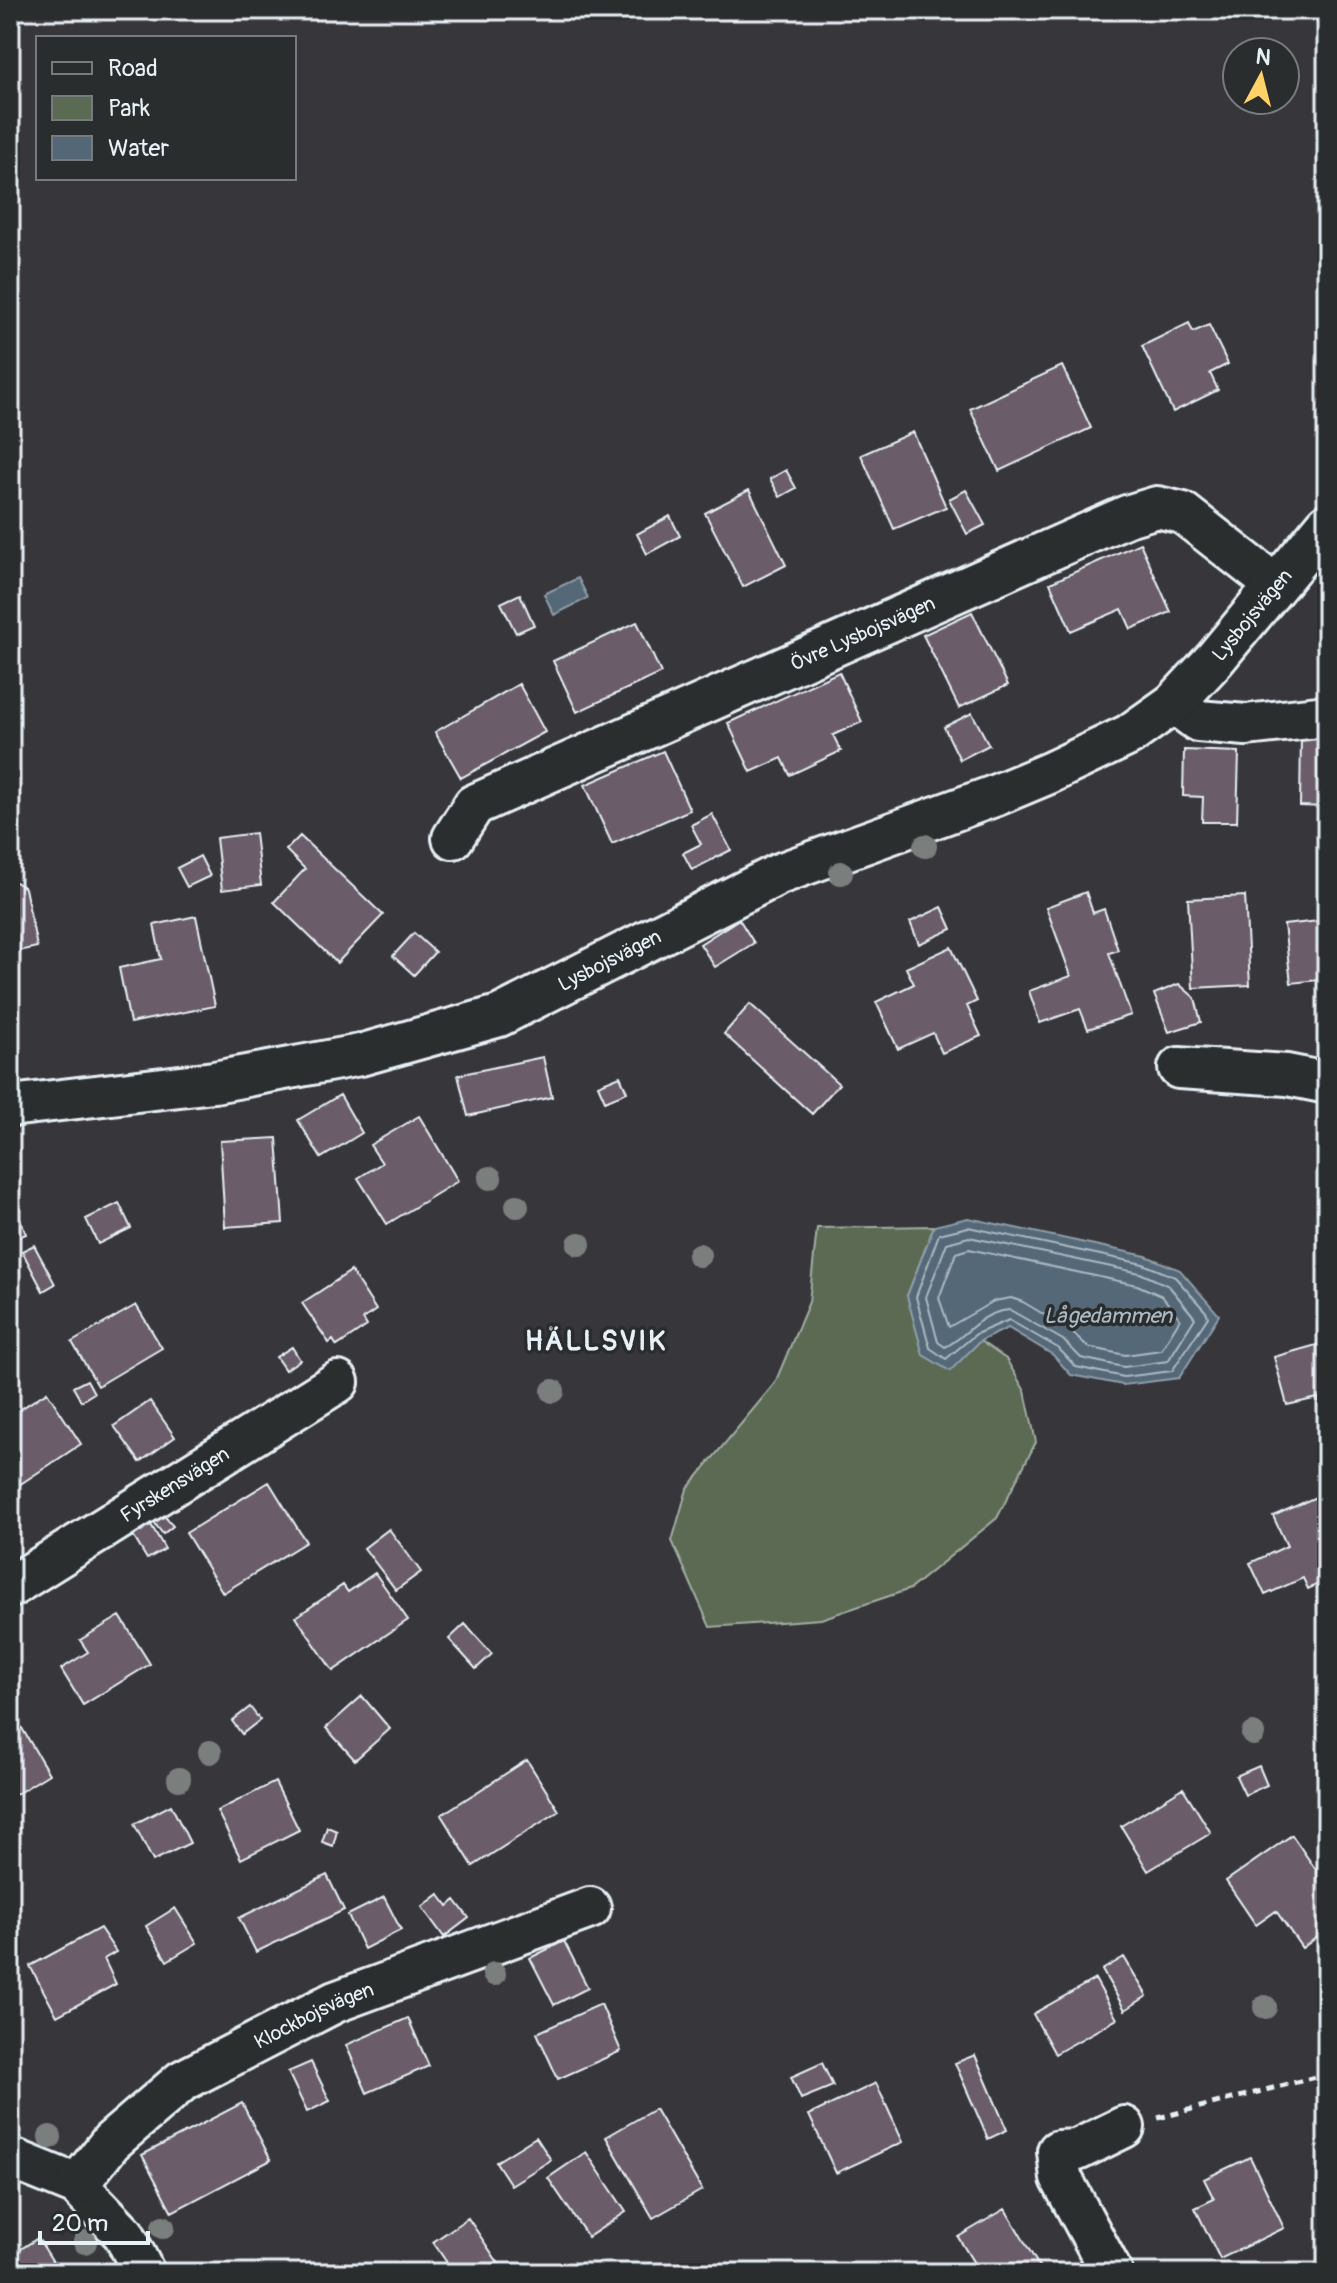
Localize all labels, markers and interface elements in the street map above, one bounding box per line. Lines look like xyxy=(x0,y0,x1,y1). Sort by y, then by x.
legend xyxy=(36,36,296,180)
north arrow xyxy=(1221,36,1301,116)
text: N xyxy=(1254,42,1273,72)
text: Road xyxy=(108,54,158,83)
text: Park xyxy=(108,94,150,123)
text: Water xyxy=(108,134,169,163)
street label: Lysbojsvägen xyxy=(1207,564,1298,666)
street label: Övre Lysbojsvägen xyxy=(786,591,939,676)
street label: Lysbojsvägen xyxy=(554,924,665,997)
water label: Lågedammen xyxy=(1044,1302,1174,1330)
district label: HÄLLSVIK xyxy=(525,1324,667,1359)
street label: Fyrskensvägen xyxy=(116,1441,234,1528)
street label: Klockbojsvägen xyxy=(250,1977,377,2055)
scale bar xyxy=(40,2195,148,2245)
text: 20 m xyxy=(52,2209,108,2238)

